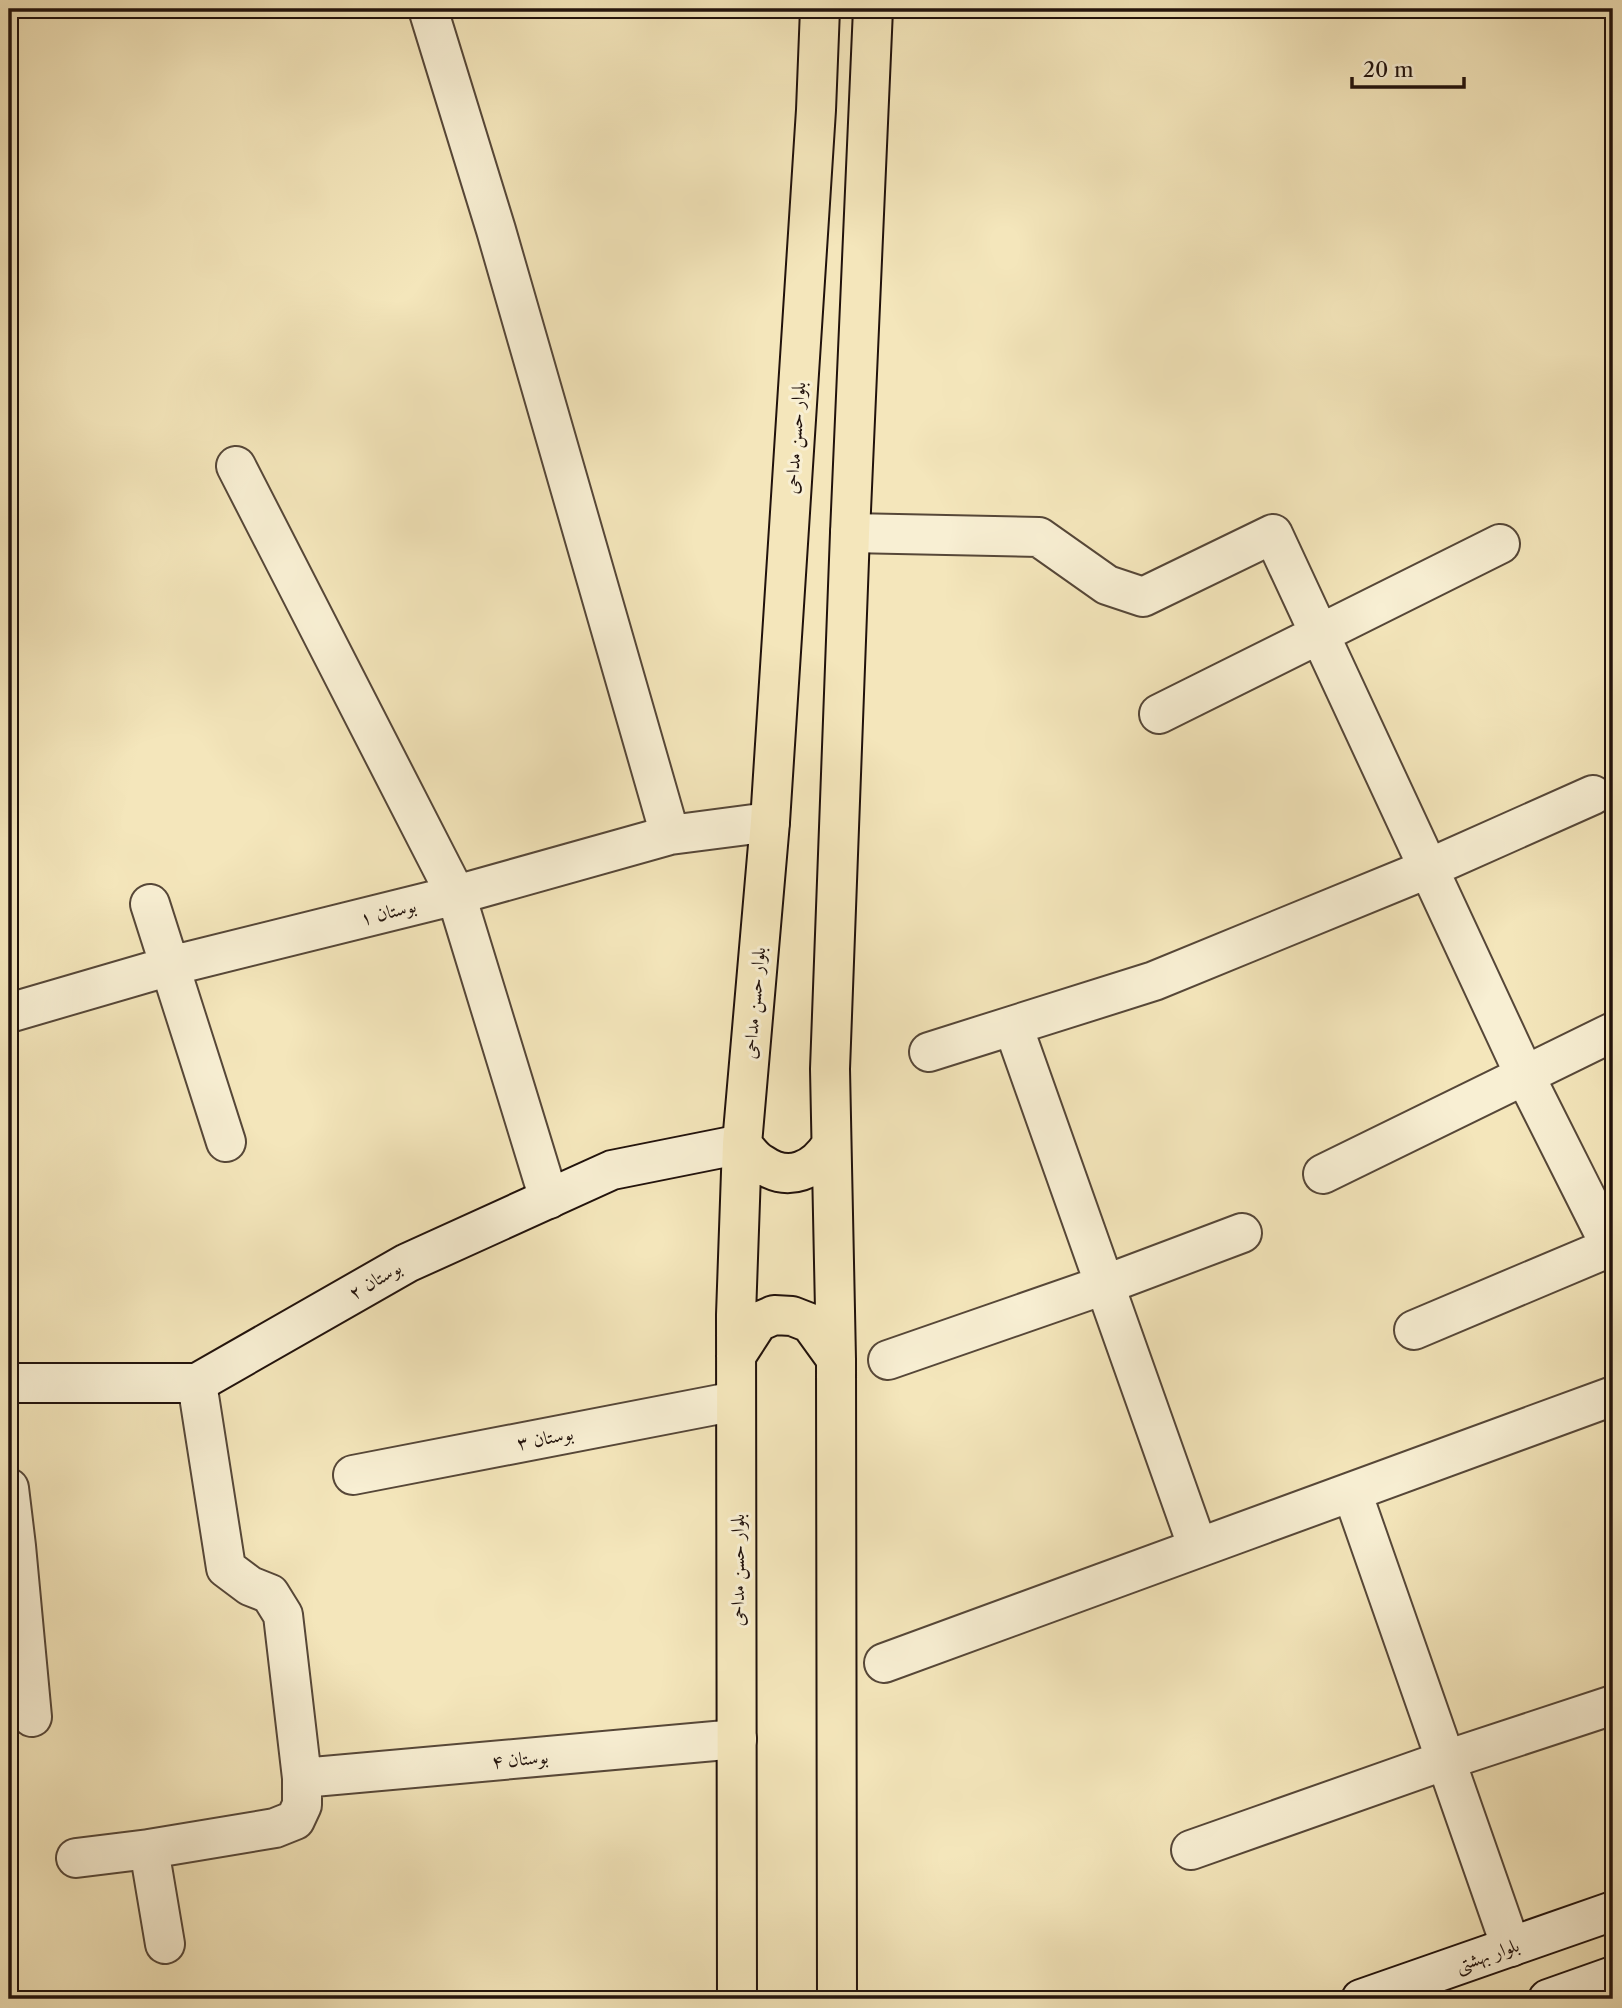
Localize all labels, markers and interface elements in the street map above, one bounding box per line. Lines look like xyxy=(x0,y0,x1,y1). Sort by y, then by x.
scale bar xyxy=(1352,46,1464,90)
text: 20 m xyxy=(1363,57,1414,82)
street label: بلوار حسن مداحی xyxy=(780,381,812,495)
street label: بوستان ۱ xyxy=(358,894,419,931)
street label: بلوار حسن مداحی xyxy=(738,946,772,1060)
street label: بوستان ۲ xyxy=(345,1256,406,1305)
street label: بوستان ۳ xyxy=(515,1421,575,1456)
street label: بلوار حسن مداحی xyxy=(726,1514,751,1626)
street label: بوستان ۴ xyxy=(491,1745,549,1774)
street label: بلوار بهشتی xyxy=(1452,1933,1523,1979)

